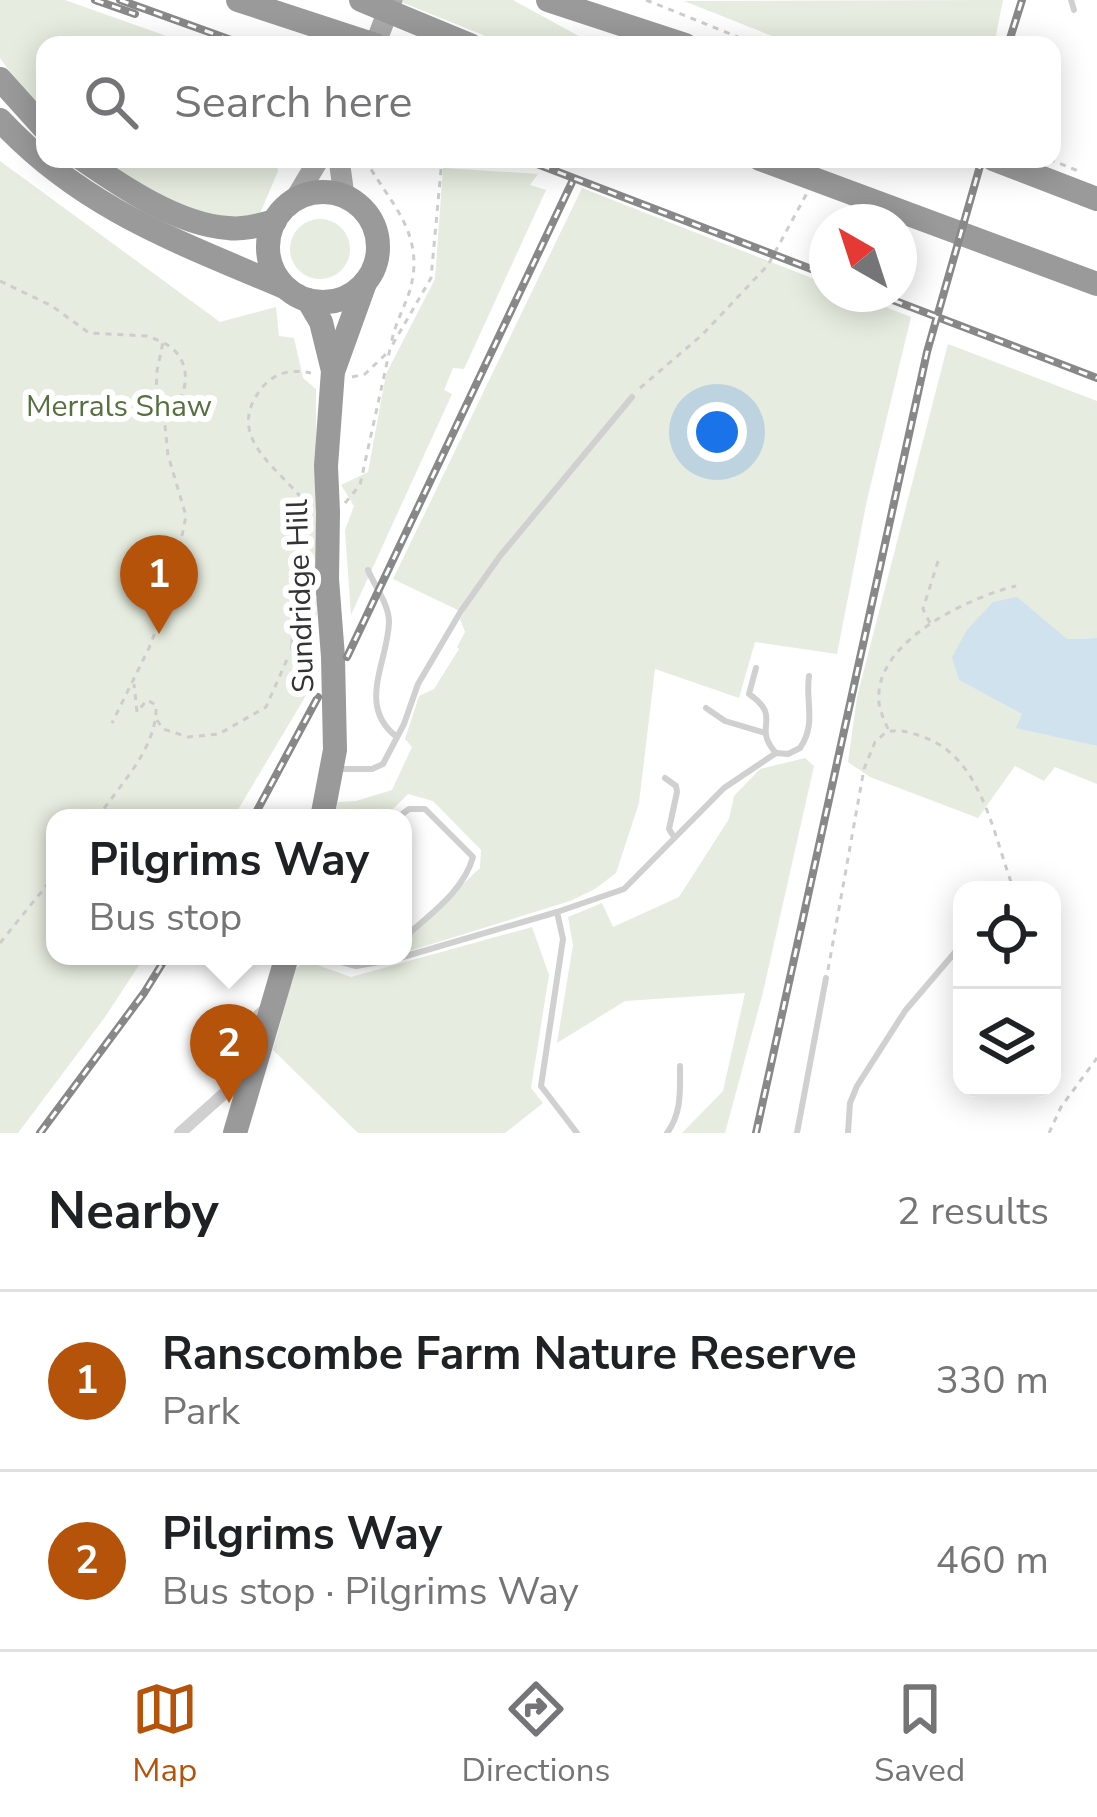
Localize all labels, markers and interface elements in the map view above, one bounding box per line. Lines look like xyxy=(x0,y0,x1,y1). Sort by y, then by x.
search box xyxy=(36,36,1061,168)
icon: search xyxy=(78,69,144,135)
text: Search here xyxy=(174,72,413,133)
north arrow xyxy=(809,204,917,312)
park label: Merrals Shaw xyxy=(26,386,212,427)
your location xyxy=(687,402,747,462)
street label: Sundridge Hill xyxy=(277,498,324,694)
pin: 1 xyxy=(120,535,198,634)
popup xyxy=(46,809,412,965)
text: Pilgrims Way xyxy=(89,830,369,891)
map controls xyxy=(953,881,1061,1097)
button: locate xyxy=(953,881,1061,989)
text: Bus stop xyxy=(89,891,242,944)
button: layers xyxy=(953,989,1061,1097)
pin: 2 xyxy=(190,1004,268,1103)
text: Nearby xyxy=(48,1176,219,1246)
text: 2 results xyxy=(897,1185,1049,1238)
text: Ranscombe Farm Nature Reserve xyxy=(162,1324,857,1385)
text: 1 xyxy=(75,1354,99,1407)
text: 330 m xyxy=(935,1354,1049,1407)
text: Park xyxy=(162,1385,240,1438)
text: Pilgrims Way xyxy=(162,1504,442,1565)
text: 2 xyxy=(75,1534,99,1587)
text: 460 m xyxy=(935,1534,1049,1587)
text: Bus stop · Pilgrims Way xyxy=(162,1565,579,1618)
tab: Map xyxy=(132,1676,198,1793)
tab: Directions xyxy=(462,1676,610,1793)
tab: Saved xyxy=(874,1676,965,1793)

